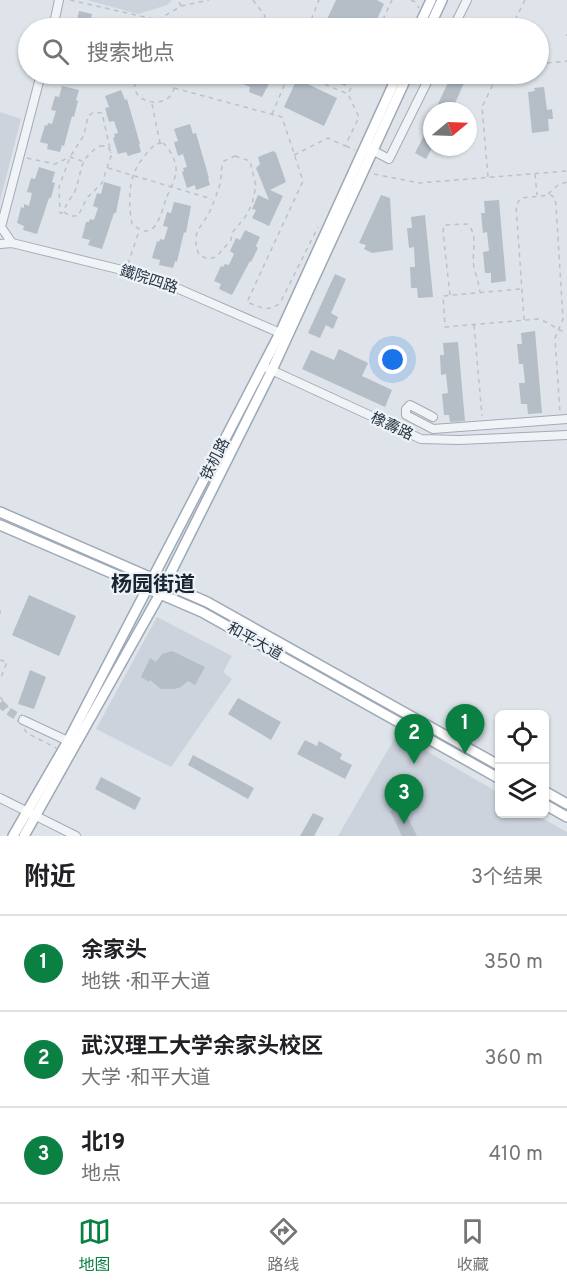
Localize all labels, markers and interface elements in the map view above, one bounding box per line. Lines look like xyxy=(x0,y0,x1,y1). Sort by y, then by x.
search box xyxy=(18,18,549,84)
icon: search xyxy=(39,35,72,68)
text: 搜索地点 xyxy=(87,41,175,68)
north arrow xyxy=(423,102,477,156)
street label: 鐵院四路 xyxy=(117,262,180,299)
your location xyxy=(378,345,407,374)
street label: 橡壽路 xyxy=(367,408,416,445)
street label: 铁机路 xyxy=(198,435,235,484)
district label: 杨园街道 xyxy=(111,572,195,599)
street label: 和平大道 xyxy=(223,619,285,665)
pin: 1 xyxy=(446,704,484,754)
map controls xyxy=(495,710,549,818)
button: locate xyxy=(495,710,549,764)
pin: 2 xyxy=(394,714,434,764)
button: layers xyxy=(495,764,549,818)
pin: 3 xyxy=(384,774,424,824)
text: 附近 xyxy=(24,862,76,895)
text: 3个结果 xyxy=(471,865,543,891)
text: 余家头 xyxy=(81,938,147,965)
text: 1 xyxy=(40,950,48,976)
text: 350 m xyxy=(484,950,543,976)
text: 地铁 · 和平大道 xyxy=(81,970,210,996)
text: 武汉理工大学余家头校区 xyxy=(81,1034,323,1061)
text: 2 xyxy=(37,1046,50,1072)
text: 360 m xyxy=(485,1046,543,1072)
text: 大学 · 和平大道 xyxy=(81,1066,210,1092)
text: 北19 xyxy=(81,1130,125,1157)
text: 3 xyxy=(38,1142,50,1168)
text: 410 m xyxy=(489,1142,543,1168)
text: 地点 xyxy=(81,1162,121,1188)
tab: 地图 xyxy=(78,1215,111,1276)
tab: 路线 xyxy=(267,1215,300,1276)
tab: 收藏 xyxy=(456,1215,489,1276)

